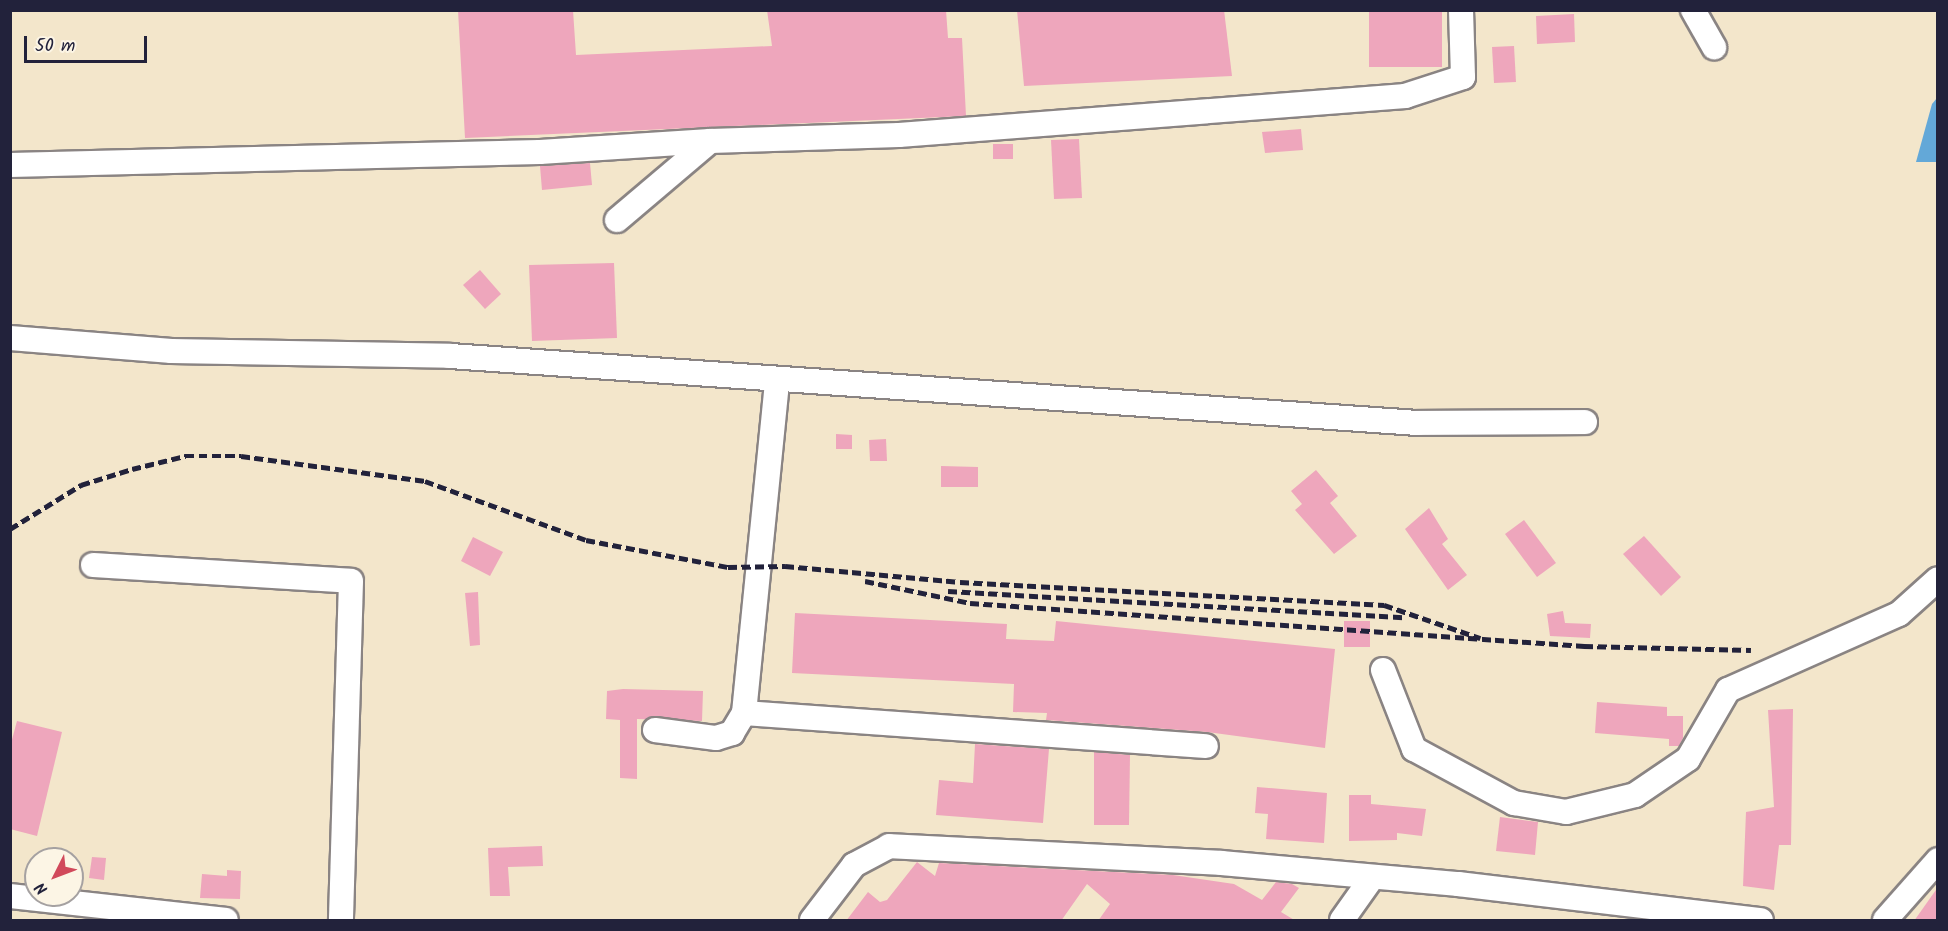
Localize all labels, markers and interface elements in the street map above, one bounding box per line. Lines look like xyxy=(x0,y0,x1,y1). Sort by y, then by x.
scale bar xyxy=(27,24,150,62)
text: 50 m xyxy=(35,32,75,61)
north arrow xyxy=(24,847,84,907)
text: N xyxy=(29,876,54,900)

